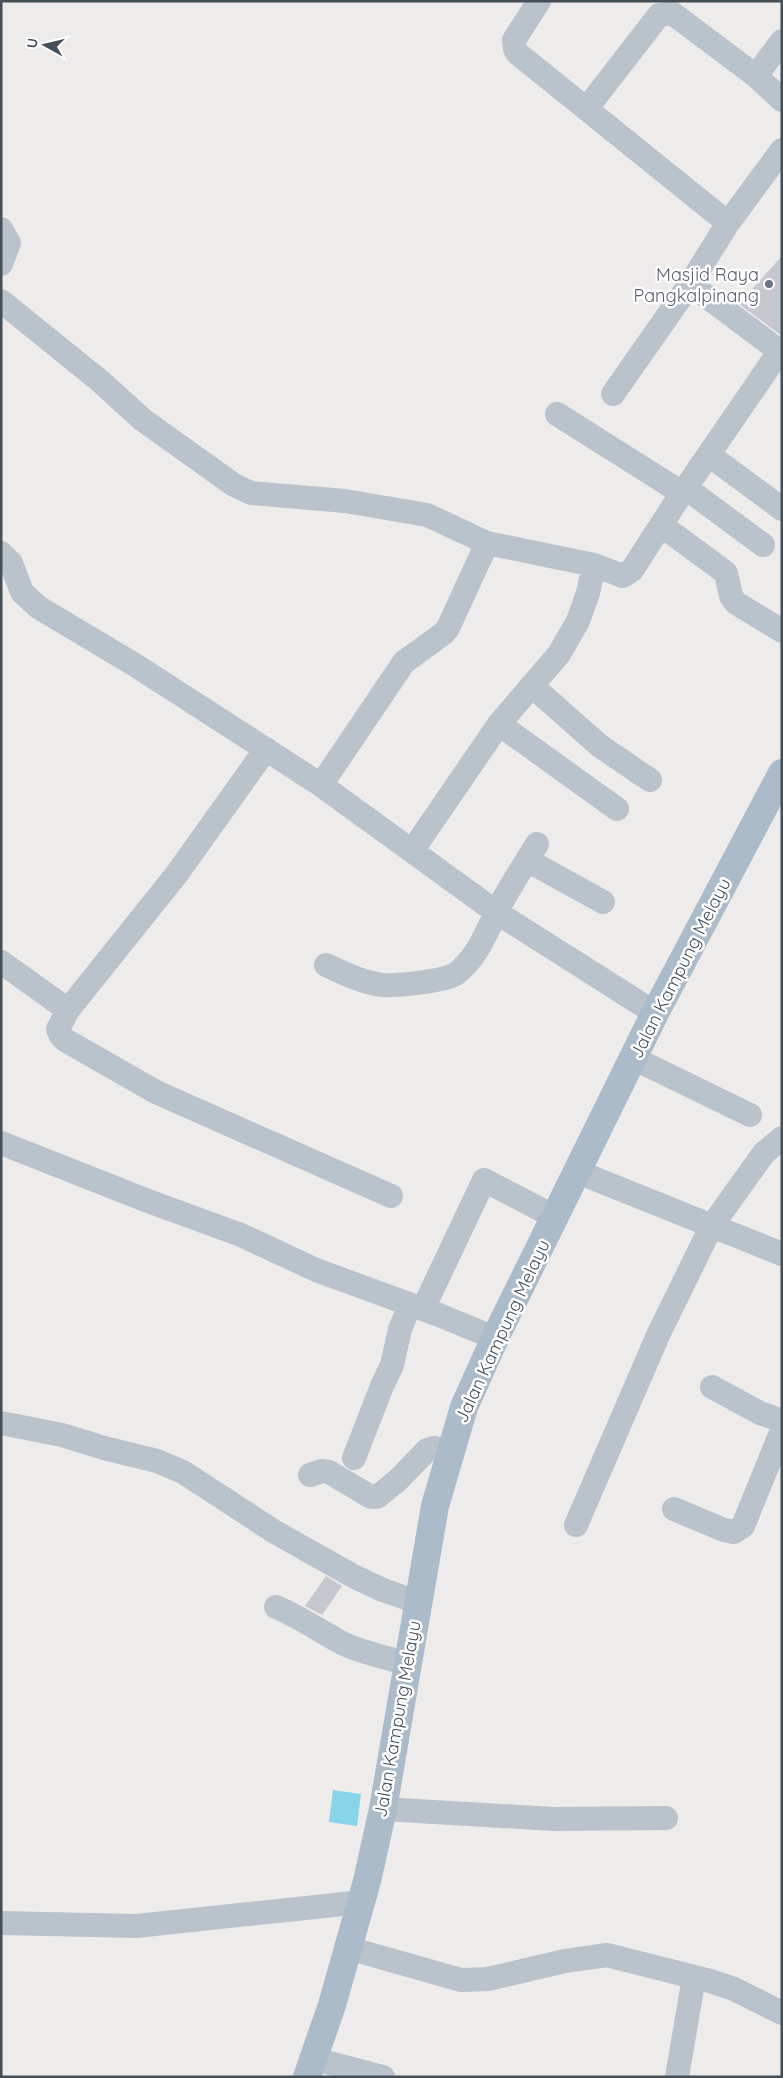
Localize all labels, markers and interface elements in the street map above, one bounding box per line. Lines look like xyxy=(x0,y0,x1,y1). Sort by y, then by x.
north arrow xyxy=(20,20,70,70)
text: U xyxy=(23,37,42,49)
place label: Masjid Raya Pangkalpinang xyxy=(634,263,759,307)
marker: Masjid Raya Pangkalpinang xyxy=(763,278,775,290)
street label: Jalan Kampung Melayu xyxy=(625,874,735,1062)
street label: Jalan Kampung Melayu xyxy=(449,1236,555,1426)
street label: Jalan Kampung Melayu xyxy=(368,1619,426,1819)

